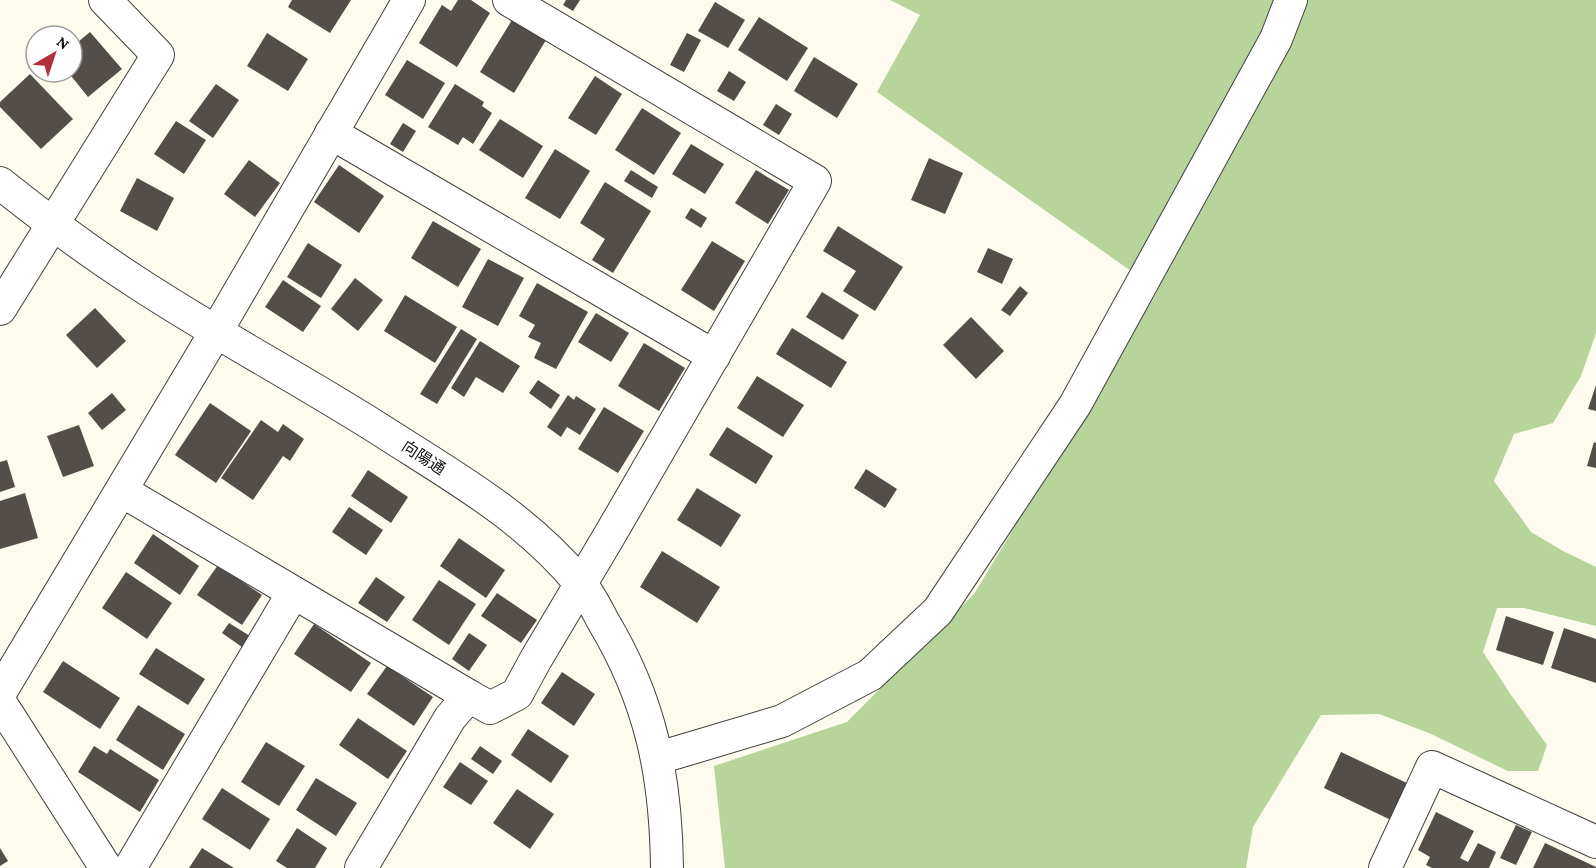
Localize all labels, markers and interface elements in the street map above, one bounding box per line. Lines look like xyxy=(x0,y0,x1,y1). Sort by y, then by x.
north arrow xyxy=(24,24,84,84)
text: N xyxy=(54,33,73,53)
street label: 向陽通 xyxy=(399,437,448,478)

